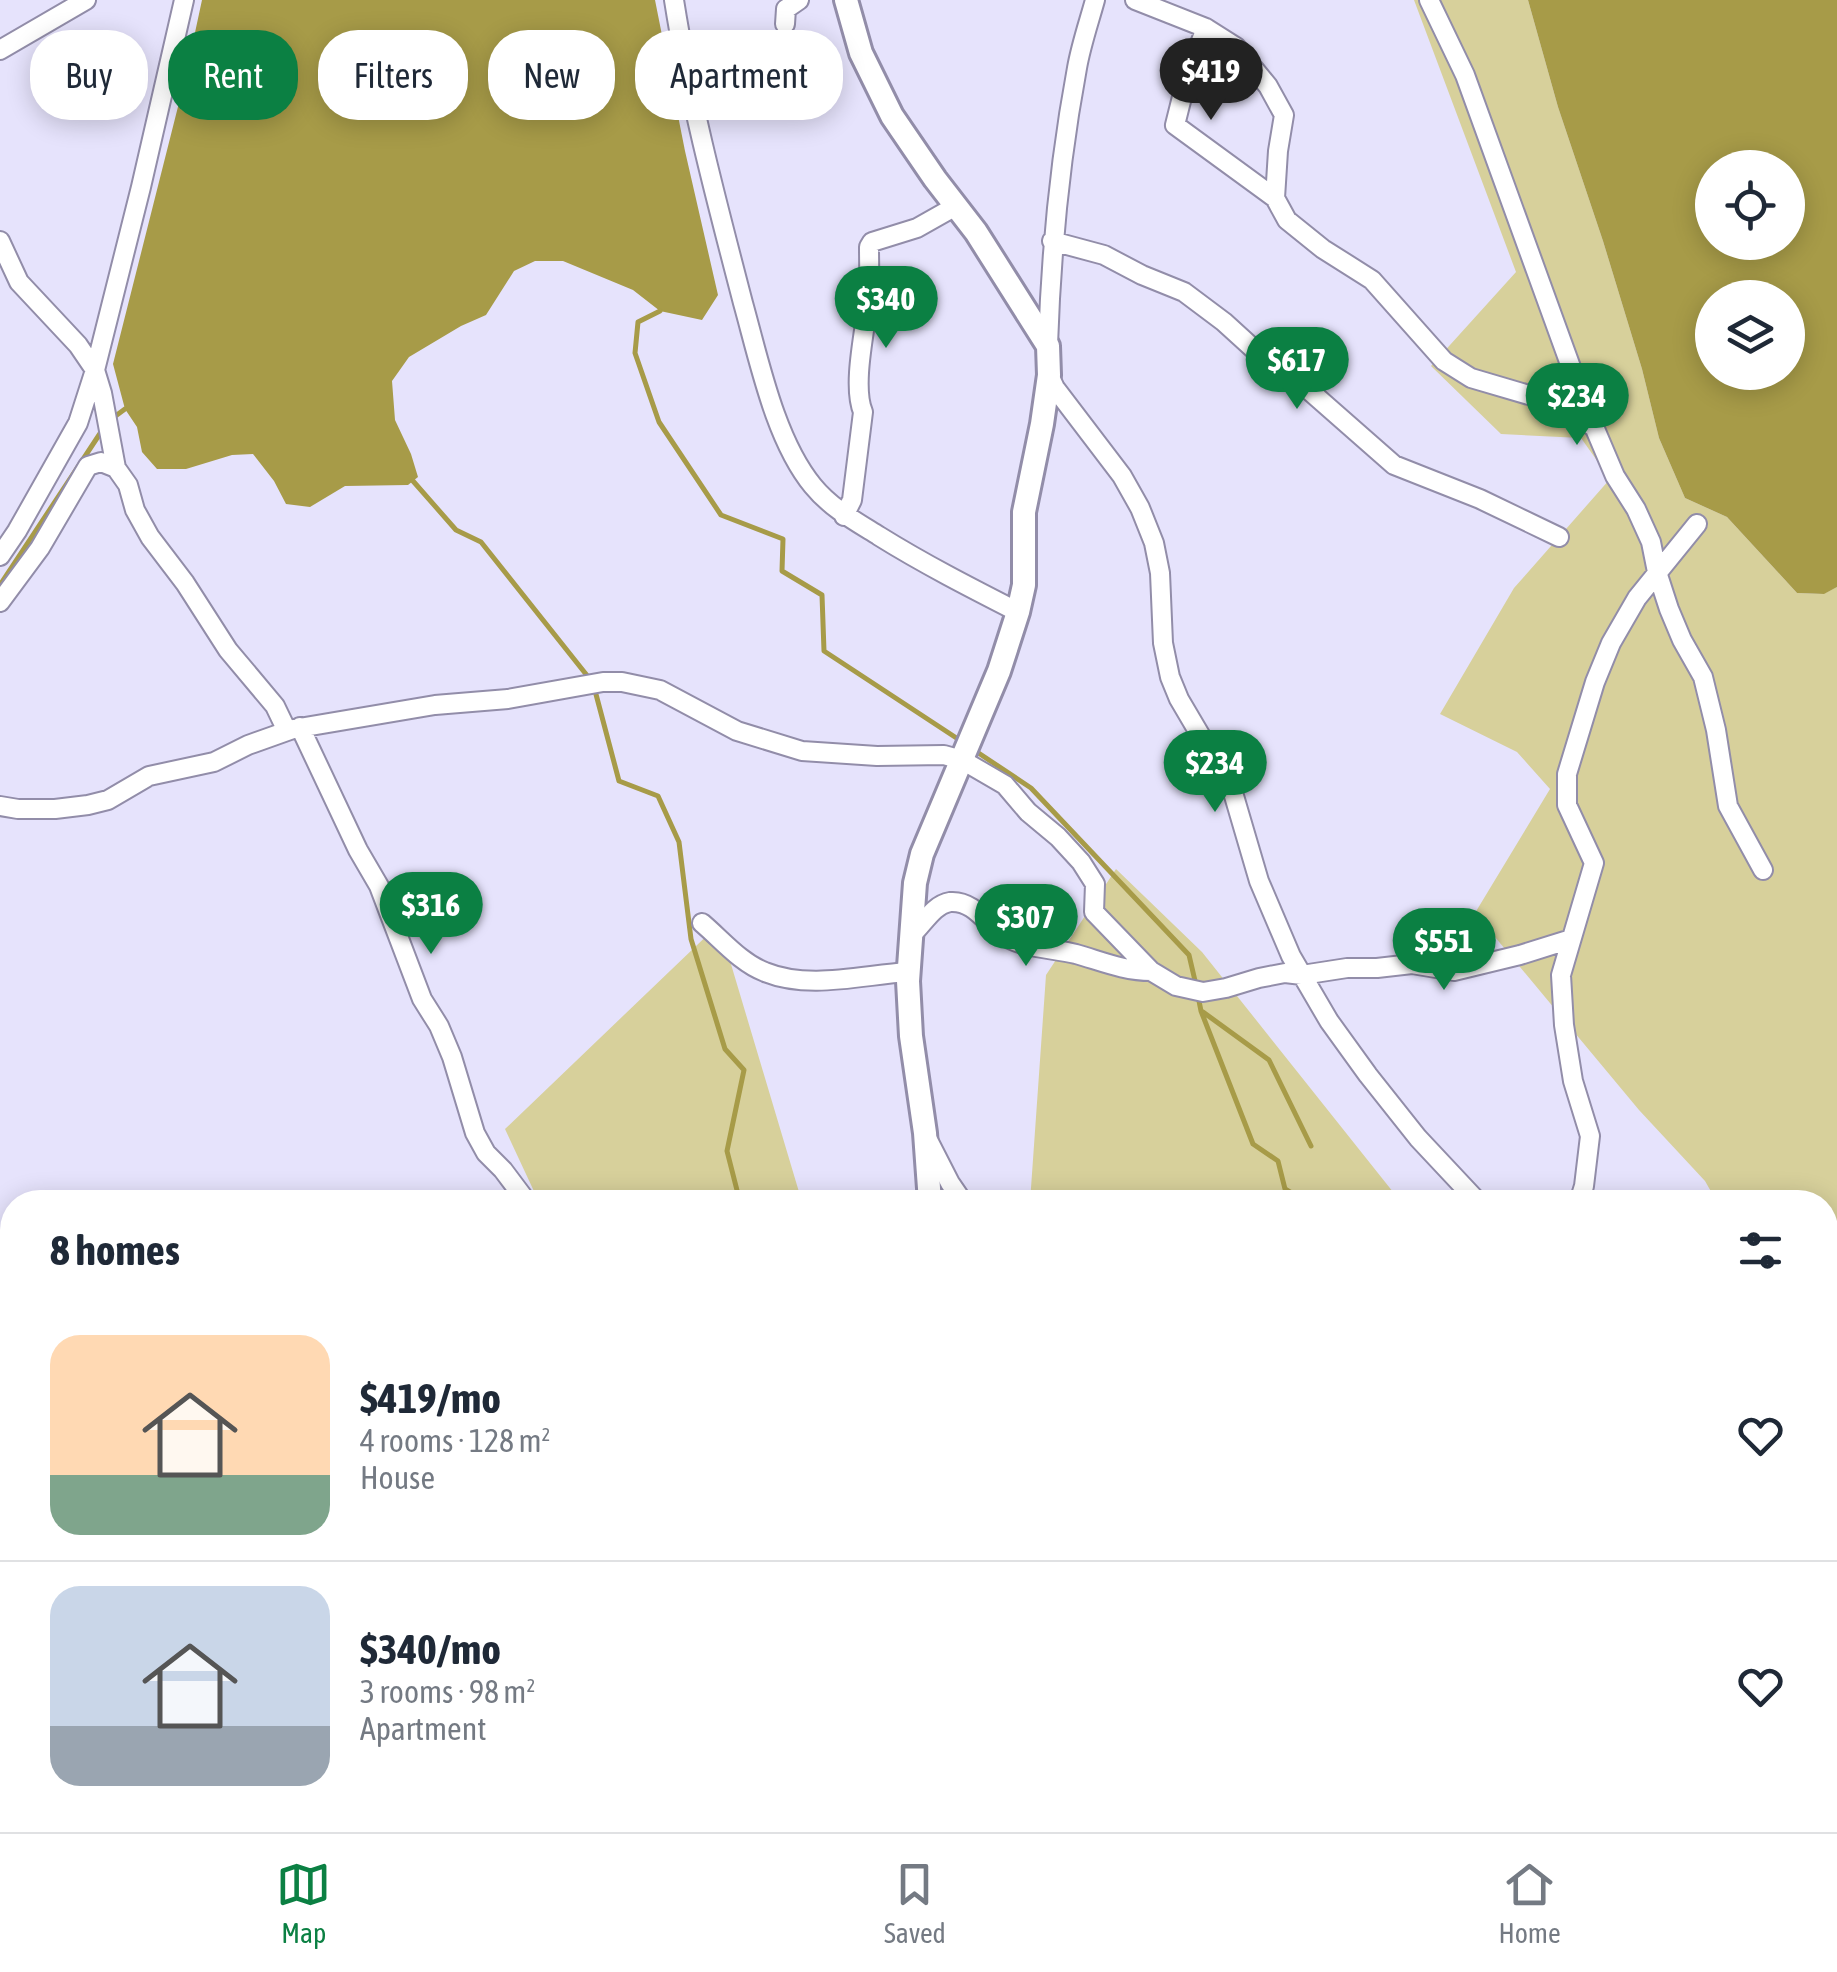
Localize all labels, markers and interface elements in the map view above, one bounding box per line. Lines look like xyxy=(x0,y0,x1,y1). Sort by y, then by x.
chip: Buy xyxy=(30,30,148,120)
chip: Rent xyxy=(168,30,298,120)
chip: Filters xyxy=(318,30,468,120)
chip: New xyxy=(488,30,615,120)
chip: Apartment xyxy=(635,30,843,120)
pin: $419 xyxy=(1152,38,1270,123)
text: $419 xyxy=(1182,52,1240,89)
map controls xyxy=(1695,150,1805,390)
button: locate xyxy=(1695,150,1805,260)
pin: $340 xyxy=(827,266,945,351)
text: $340 xyxy=(857,280,915,317)
button: layers xyxy=(1695,280,1805,390)
pin: $617 xyxy=(1238,327,1356,412)
text: $617 xyxy=(1268,341,1326,378)
pin: $234 xyxy=(1518,363,1636,448)
text: $234 xyxy=(1548,377,1606,414)
pin: $234 xyxy=(1156,730,1274,815)
text: $234 xyxy=(1186,744,1244,781)
pin: $316 xyxy=(372,872,490,957)
pin: $307 xyxy=(967,884,1085,969)
text: $316 xyxy=(402,886,460,923)
text: $307 xyxy=(997,898,1055,935)
pin: $551 xyxy=(1385,908,1503,993)
text: $551 xyxy=(1415,922,1473,959)
icon: filters xyxy=(1733,1223,1788,1278)
text: 8 homes xyxy=(50,1226,180,1274)
text: $419/mo xyxy=(360,1374,501,1422)
icon: home xyxy=(130,1375,250,1495)
icon: heart xyxy=(1733,1408,1788,1463)
text: 4 rooms · 128 m² xyxy=(360,1422,550,1459)
text: House xyxy=(360,1459,435,1496)
text: $340/mo xyxy=(360,1625,501,1673)
icon: home xyxy=(130,1626,250,1746)
icon: heart xyxy=(1733,1659,1788,1714)
text: 3 rooms · 98 m² xyxy=(360,1673,535,1710)
text: Apartment xyxy=(360,1710,486,1747)
tab: Map xyxy=(276,1857,331,1949)
tab: Saved xyxy=(884,1857,946,1949)
tab: Home xyxy=(1498,1857,1561,1949)

